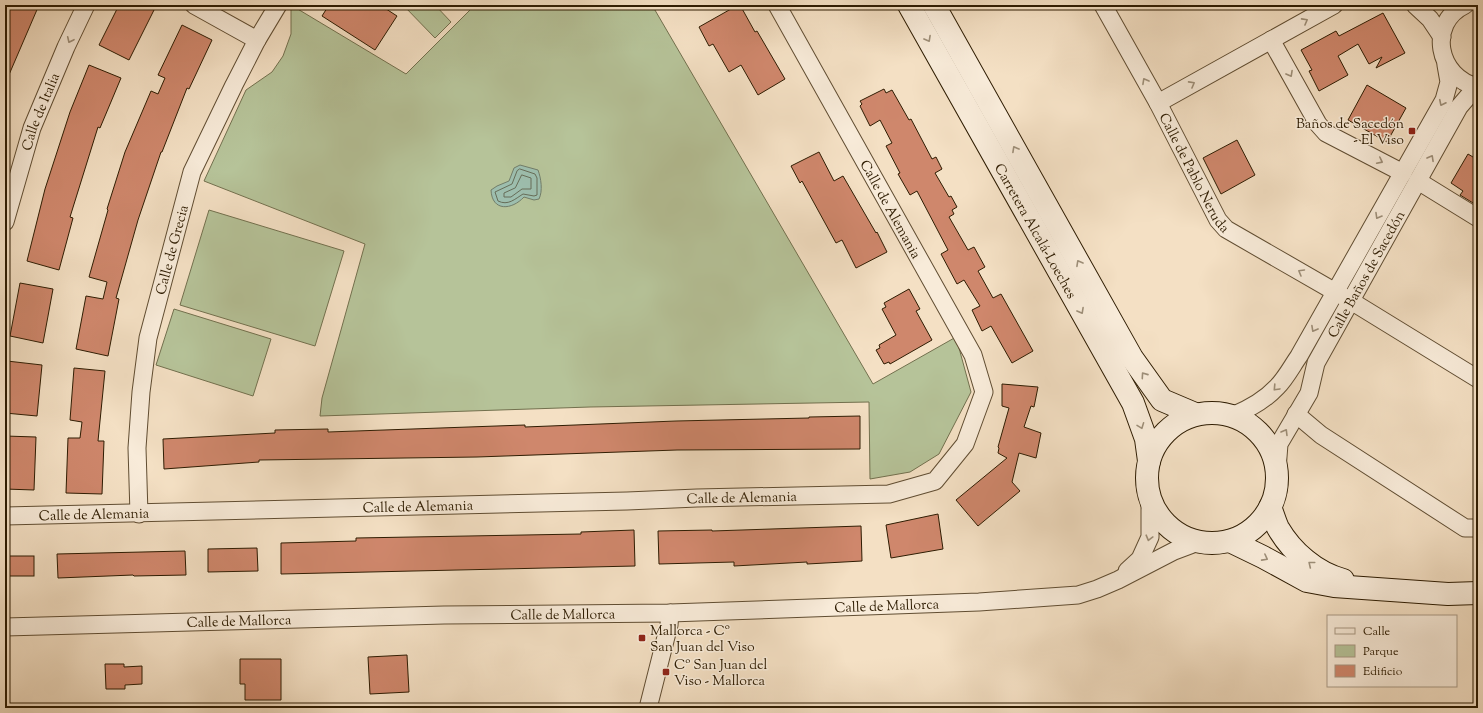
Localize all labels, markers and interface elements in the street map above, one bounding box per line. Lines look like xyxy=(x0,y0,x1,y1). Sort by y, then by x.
one-way arrow xyxy=(1301,19,1308,26)
one-way arrow xyxy=(924,35,931,42)
one-way arrow xyxy=(67,36,75,44)
street label: Calle de Italia xyxy=(18,70,66,153)
one-way arrow xyxy=(1286,70,1293,78)
one-way arrow xyxy=(1143,78,1150,85)
one-way arrow xyxy=(1188,82,1195,89)
one-way arrow xyxy=(1439,98,1447,106)
street label: Calle de Pablo Neruda xyxy=(1153,110,1234,239)
place label: Baños de Sacedón - El Viso xyxy=(1296,115,1404,151)
marker: Baños de Sacedón - El Viso xyxy=(1407,126,1417,136)
one-way arrow xyxy=(1013,146,1020,153)
one-way arrow xyxy=(1426,154,1433,162)
one-way arrow xyxy=(1376,156,1384,164)
street label: Calle de Alemania xyxy=(854,157,925,264)
street label: Carretera Alcalá-Loeches xyxy=(988,160,1080,303)
street label: Calle de Grecia xyxy=(152,203,195,297)
street label: Calle Baños de Sacedón xyxy=(1324,208,1411,342)
one-way arrow xyxy=(1376,212,1383,219)
one-way arrow xyxy=(1076,260,1083,267)
one-way arrow xyxy=(1298,270,1306,277)
one-way arrow xyxy=(1077,307,1084,314)
one-way arrow xyxy=(1312,325,1319,332)
one-way arrow xyxy=(1141,372,1149,379)
one-way arrow xyxy=(1274,383,1281,390)
one-way arrow xyxy=(1137,422,1145,429)
one-way arrow xyxy=(1281,429,1288,436)
street label: Calle de Alemania xyxy=(686,488,798,510)
street label: Calle de Alemania xyxy=(362,497,474,519)
street label: Calle de Alemania xyxy=(39,505,150,527)
one-way arrow xyxy=(1145,535,1153,541)
one-way arrow xyxy=(1260,554,1268,561)
one-way arrow xyxy=(1308,562,1316,569)
street label: Calle de Mallorca xyxy=(834,595,940,619)
street label: Calle de Mallorca xyxy=(510,605,616,626)
street label: Calle de Mallorca xyxy=(186,611,292,634)
legend xyxy=(1327,615,1457,687)
place label: Mallorca - Cº San Juan del Viso xyxy=(650,622,755,658)
text: Calle xyxy=(1363,623,1391,641)
marker: Mallorca - Cº San Juan del Viso xyxy=(637,633,647,643)
text: Parque xyxy=(1363,643,1399,661)
place label: Cº San Juan del Viso - Mallorca xyxy=(674,656,767,692)
text: Edificio xyxy=(1363,663,1403,681)
marker: Cº San Juan del Viso - Mallorca xyxy=(661,667,671,677)

